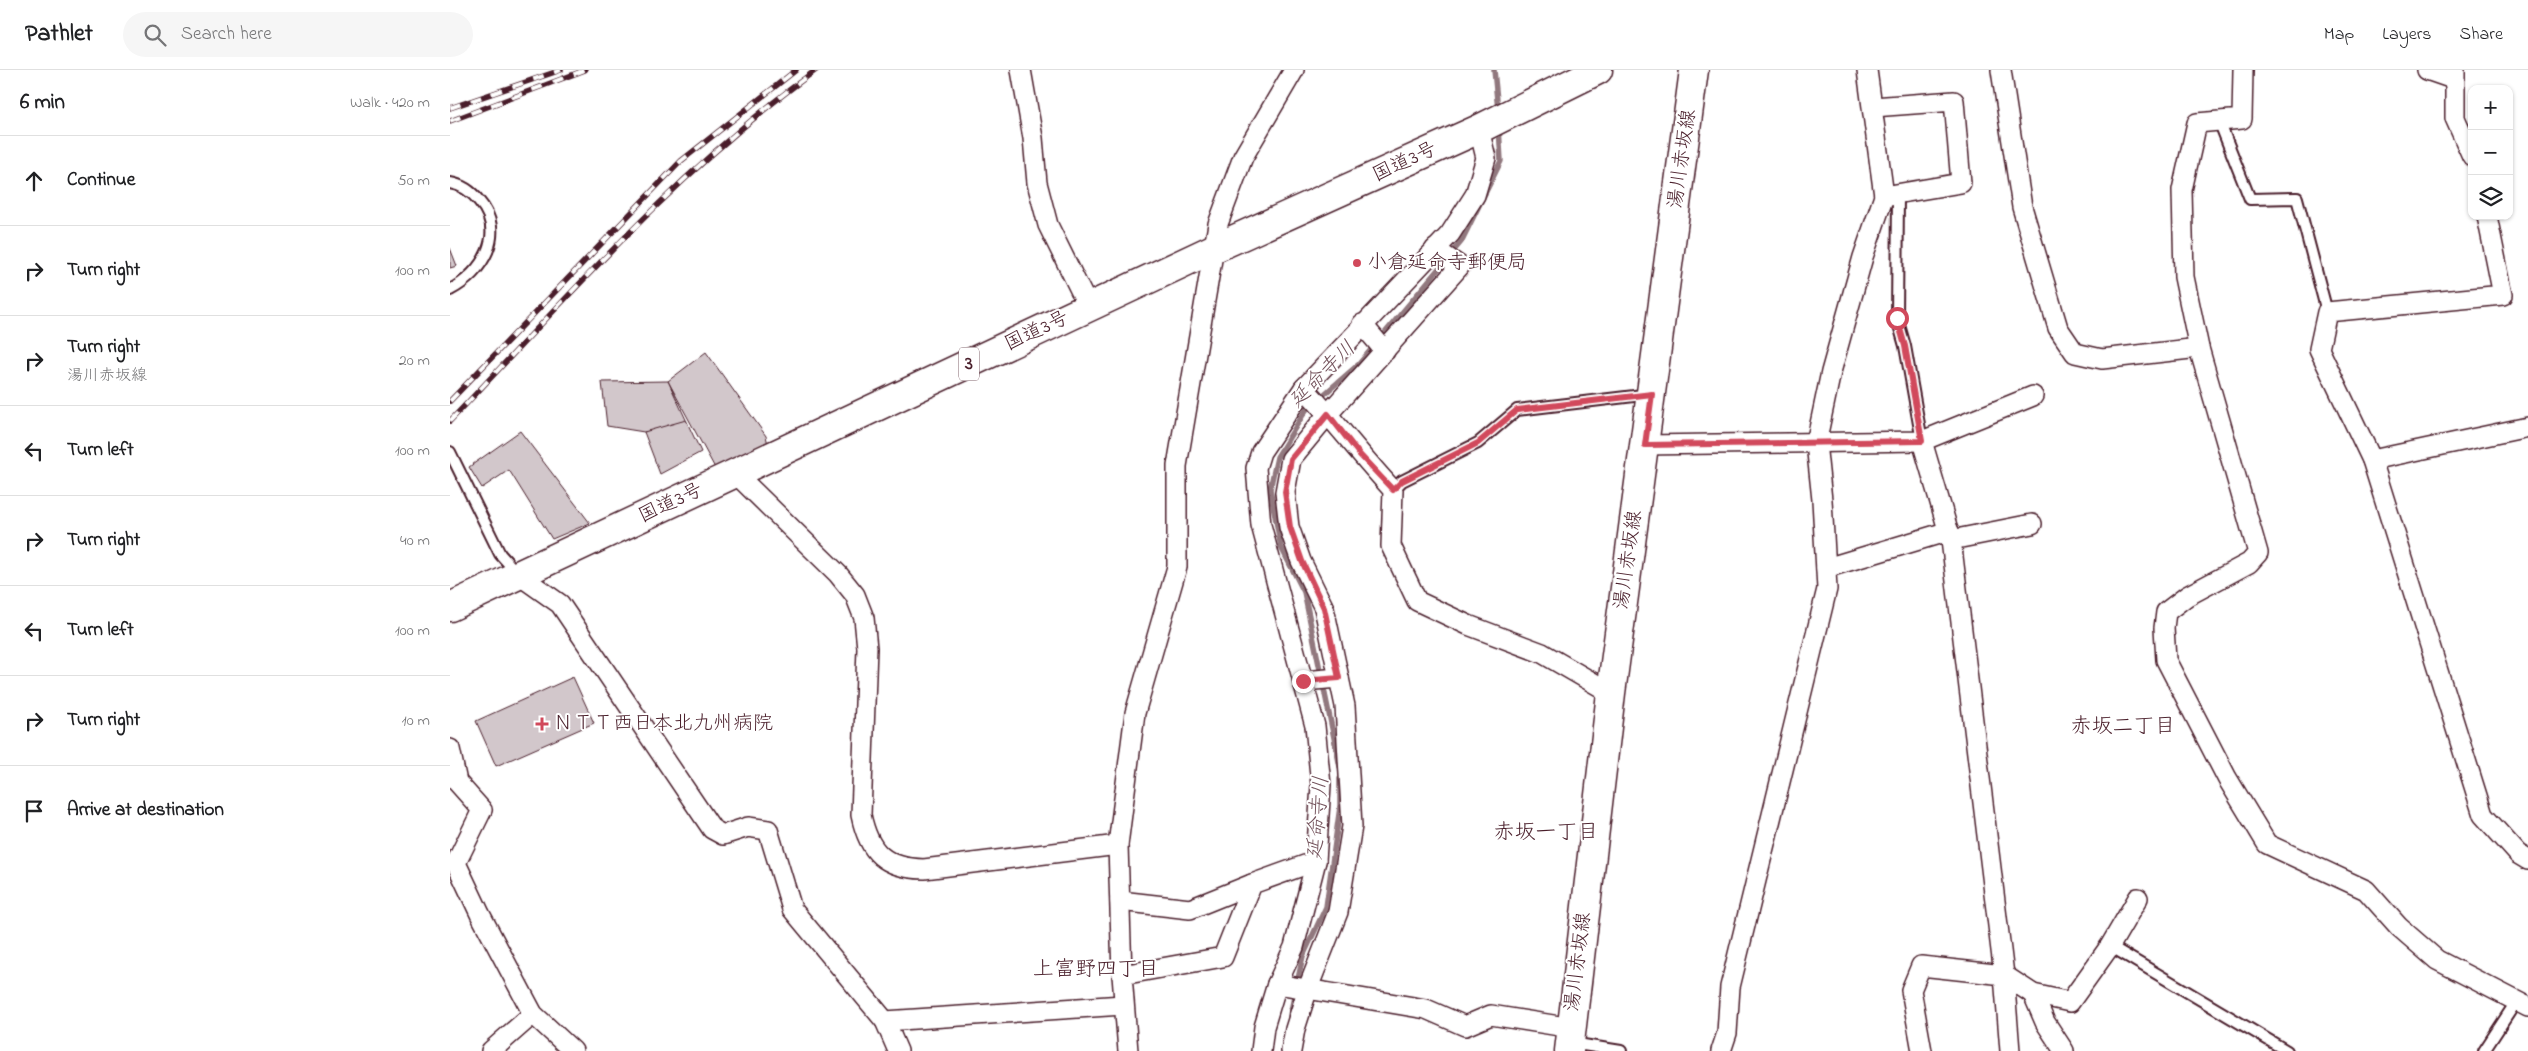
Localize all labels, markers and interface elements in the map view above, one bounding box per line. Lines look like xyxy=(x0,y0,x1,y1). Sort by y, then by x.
search box xyxy=(123,12,473,57)
text: Pathlet xyxy=(25,17,93,52)
icon: search xyxy=(141,21,169,49)
text: Search here xyxy=(181,21,272,48)
text: Map xyxy=(2324,22,2354,48)
text: Layers xyxy=(2382,22,2432,48)
text: Share xyxy=(2460,22,2503,48)
map controls xyxy=(2468,85,2513,220)
button: + xyxy=(2468,85,2513,130)
text: 6 min xyxy=(20,88,65,118)
text: Walk · 420 m xyxy=(350,91,430,115)
street label: 湯川赤坂線 xyxy=(1662,107,1704,211)
button: − xyxy=(2468,130,2513,175)
street label: 国道3号 xyxy=(1368,135,1442,191)
icon: ahead xyxy=(20,167,48,195)
text: Continue xyxy=(67,167,135,194)
text: 50 m xyxy=(398,169,430,193)
button: layers xyxy=(2468,175,2513,220)
place label: 小倉延命寺郵便局 xyxy=(1367,249,1527,278)
icon: right xyxy=(20,257,48,285)
text: Turn right xyxy=(67,257,140,284)
marker: 小倉延命寺郵便局 xyxy=(1351,257,1363,269)
text: 100 m xyxy=(395,259,430,283)
street label: 国道3号 xyxy=(1000,304,1074,360)
route start xyxy=(1886,307,1909,330)
text: Turn right xyxy=(67,334,140,361)
water label: 延命寺川 xyxy=(1283,335,1363,415)
icon: right xyxy=(20,347,48,375)
road number: 3 xyxy=(959,348,979,380)
text: 20 m xyxy=(399,349,430,373)
text: 湯川赤坂線 xyxy=(67,364,147,388)
icon: left xyxy=(20,437,48,465)
text: Turn left xyxy=(67,437,134,464)
text: 100 m xyxy=(395,439,430,463)
street label: 国道3号 xyxy=(634,476,708,532)
street label: 湯川赤坂線 xyxy=(1608,508,1650,612)
icon: right xyxy=(20,527,48,555)
text: Turn right xyxy=(67,527,140,554)
text: 40 m xyxy=(400,529,430,553)
icon: left xyxy=(20,617,48,645)
text: Turn left xyxy=(67,617,134,644)
text: 100 m xyxy=(395,619,430,643)
route end xyxy=(1292,670,1315,693)
icon: right xyxy=(20,707,48,735)
text: Turn right xyxy=(67,707,140,734)
text: 10 m xyxy=(402,709,430,733)
place label: ＮＴＴ西日本北九州病院 xyxy=(553,710,773,739)
district label: 赤坂二丁目 xyxy=(2071,712,2176,742)
marker: ＮＴＴ西日本北九州病院 xyxy=(535,717,549,731)
water label: 延命寺川 xyxy=(1300,775,1338,861)
icon: arrive xyxy=(20,797,48,825)
text: Arrive at destination xyxy=(67,797,224,824)
district label: 赤坂一丁目 xyxy=(1494,818,1599,848)
street label: 湯川赤坂線 xyxy=(1559,911,1599,1013)
district label: 上富野四丁目 xyxy=(1033,955,1159,985)

